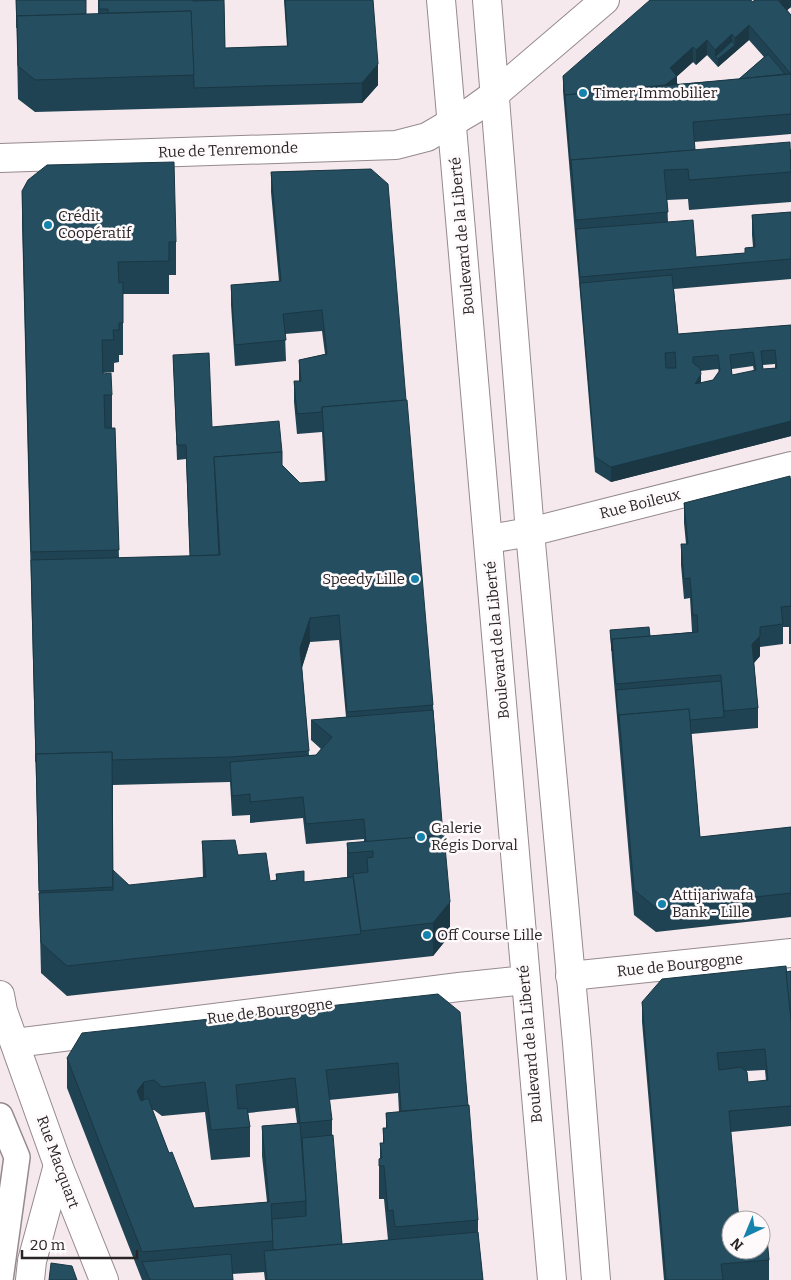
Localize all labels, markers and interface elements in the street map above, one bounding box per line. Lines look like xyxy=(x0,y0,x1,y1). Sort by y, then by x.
place label: Timer Immobilier xyxy=(593,84,718,102)
marker: Timer Immobilier xyxy=(577,87,589,99)
street label: Rue de Tenremonde xyxy=(158,139,298,161)
street label: Boulevard de la Liberté xyxy=(446,156,478,316)
place label: Crédit Coopératif xyxy=(58,207,133,242)
marker: Crédit Coopératif xyxy=(42,219,54,231)
street label: Rue Boileux xyxy=(598,485,683,523)
street label: Boulevard de la Liberté xyxy=(481,560,513,720)
place label: Speedy Lille xyxy=(322,570,405,588)
marker: Speedy Lille xyxy=(409,573,421,585)
place label: Galerie Régis Dorval xyxy=(431,819,518,854)
marker: Galerie Régis Dorval xyxy=(415,831,427,843)
place label: Attijariwafa Bank - Lille xyxy=(672,886,754,921)
marker: Attijariwafa Bank - Lille xyxy=(656,898,668,910)
place label: Off Course Lille xyxy=(437,926,542,944)
marker: Off Course Lille xyxy=(421,929,433,941)
street label: Rue de Bourgogne xyxy=(616,949,744,981)
street label: Boulevard de la Liberté xyxy=(514,964,546,1124)
street label: Rue de Bourgogne xyxy=(206,994,334,1028)
street label: Rue Macquart xyxy=(33,1113,83,1211)
north arrow xyxy=(721,1210,771,1260)
scale bar xyxy=(22,1228,138,1260)
text: N xyxy=(727,1234,747,1254)
text: 20 m xyxy=(30,1236,66,1254)

